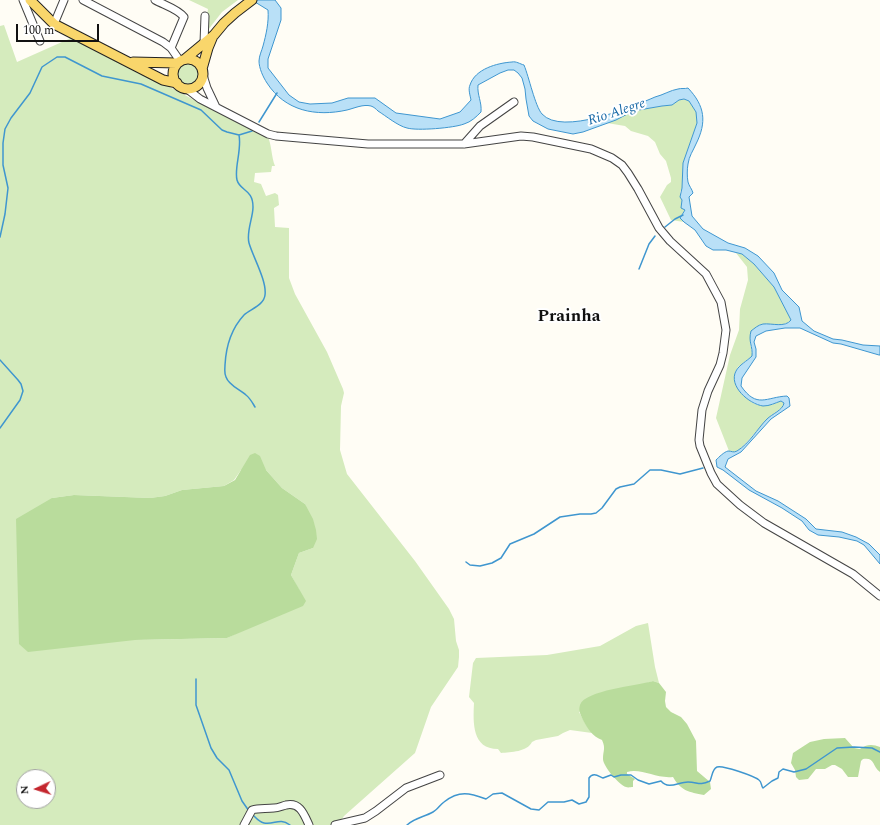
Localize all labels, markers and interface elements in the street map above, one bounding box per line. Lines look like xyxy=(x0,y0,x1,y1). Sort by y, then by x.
scale bar xyxy=(18,16,101,42)
text: 100 m xyxy=(23,21,54,40)
water label: Rio Alegre xyxy=(586,96,648,130)
district label: Prainha xyxy=(537,308,601,328)
north arrow xyxy=(16,769,56,809)
text: N xyxy=(16,785,33,795)

